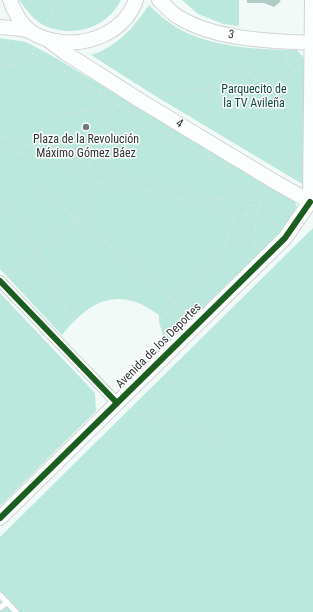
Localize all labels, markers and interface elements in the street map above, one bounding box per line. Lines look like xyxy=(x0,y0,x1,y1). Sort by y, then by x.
street label: 3 xyxy=(227,27,235,43)
park label: Parquecito de la TV Avileña xyxy=(221,83,287,111)
street label: 4 xyxy=(173,116,185,132)
marker: Plaza de la Revolución Máximo Gómez Báez xyxy=(81,122,91,132)
place label: Plaza de la Revolución Máximo Gómez Báez xyxy=(33,133,139,161)
street label: Avenida de los Deportes xyxy=(113,300,205,392)

